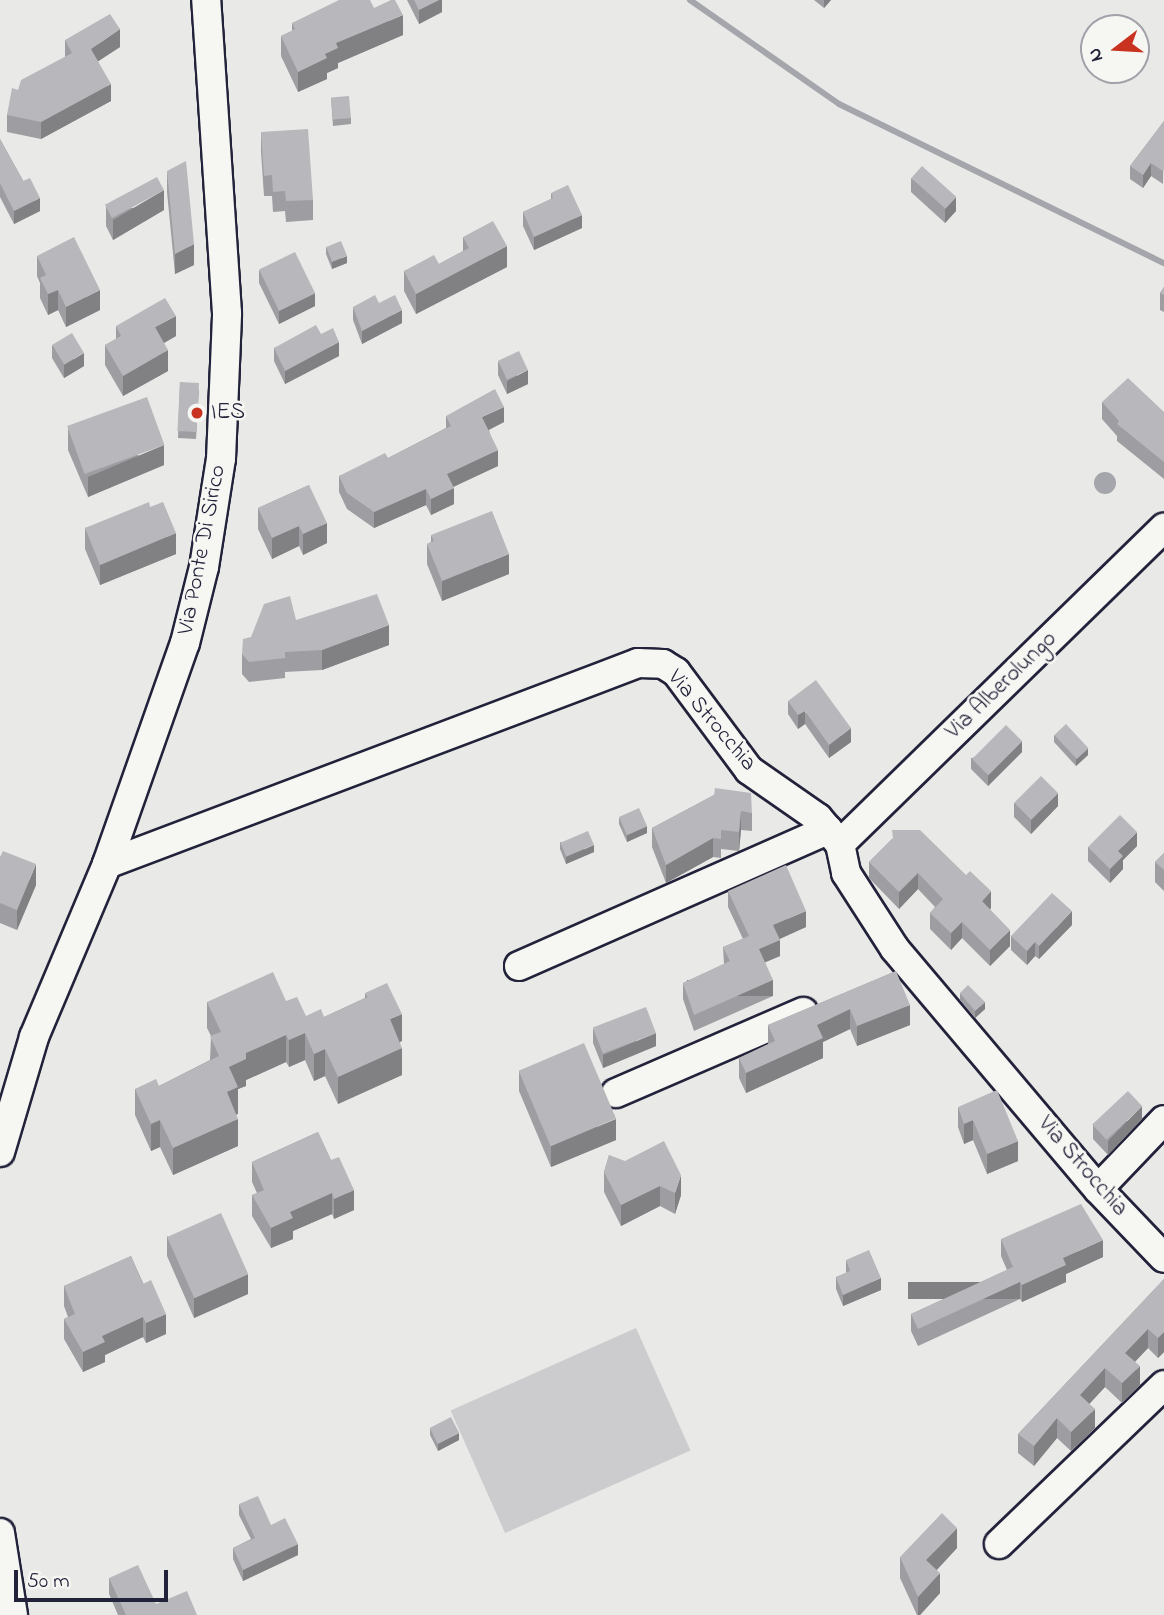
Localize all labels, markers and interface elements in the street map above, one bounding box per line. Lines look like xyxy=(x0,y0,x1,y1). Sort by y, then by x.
north arrow xyxy=(1080,14,1150,84)
text: N xyxy=(1082,45,1111,65)
place label: IES xyxy=(211,399,245,427)
marker: IES xyxy=(189,405,205,421)
street label: Via Ponte Di Sirico xyxy=(173,463,233,637)
street label: Via Alberolungo xyxy=(941,626,1063,746)
street label: Via Strocchia xyxy=(661,665,761,777)
street label: Via Strocchia xyxy=(1031,1111,1133,1223)
scale bar xyxy=(18,1556,172,1600)
text: 50 m xyxy=(27,1567,70,1597)

